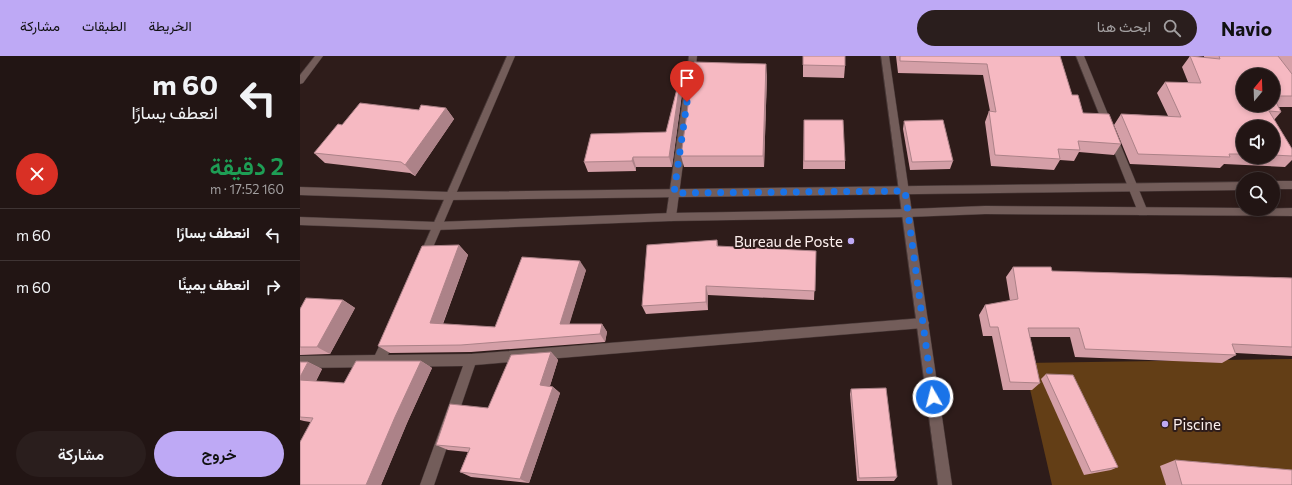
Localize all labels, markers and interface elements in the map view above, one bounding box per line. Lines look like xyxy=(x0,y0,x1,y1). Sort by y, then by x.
search box xyxy=(917,10,1197,46)
text: مشاركة xyxy=(20,17,60,34)
text: الطبقات xyxy=(82,17,126,34)
text: الخريطة xyxy=(148,17,192,34)
text: ابحث هنا xyxy=(1097,17,1151,35)
icon: search xyxy=(1161,17,1183,39)
text: Navio xyxy=(1221,17,1272,40)
pin xyxy=(670,61,704,102)
text: 60 m xyxy=(152,67,218,101)
icon: arrive xyxy=(676,67,698,89)
north arrow xyxy=(1236,68,1280,112)
map controls xyxy=(1236,68,1280,216)
icon: left xyxy=(232,72,284,124)
text: انعطف يسارًا xyxy=(131,101,218,123)
button: sound xyxy=(1236,120,1280,164)
text: 2 دقيقة xyxy=(210,151,284,180)
button: close xyxy=(16,153,58,195)
button: search xyxy=(1236,172,1280,216)
text: 160 m · 17:52 xyxy=(210,181,284,197)
text: انعطف يسارًا xyxy=(176,223,250,241)
icon: left xyxy=(262,224,284,246)
text: 60 m xyxy=(16,226,51,244)
place label: Bureau de Poste xyxy=(734,232,843,250)
marker: Bureau de Poste xyxy=(846,236,856,246)
text: انعطف يمينًا xyxy=(178,275,250,293)
icon: right xyxy=(262,276,284,298)
text: 60 m xyxy=(16,278,51,296)
position arrow xyxy=(912,376,954,418)
place label: Piscine xyxy=(1173,415,1221,433)
marker: Piscine xyxy=(1160,419,1170,429)
button: مشاركة xyxy=(16,431,146,477)
button: خروج xyxy=(154,431,284,477)

